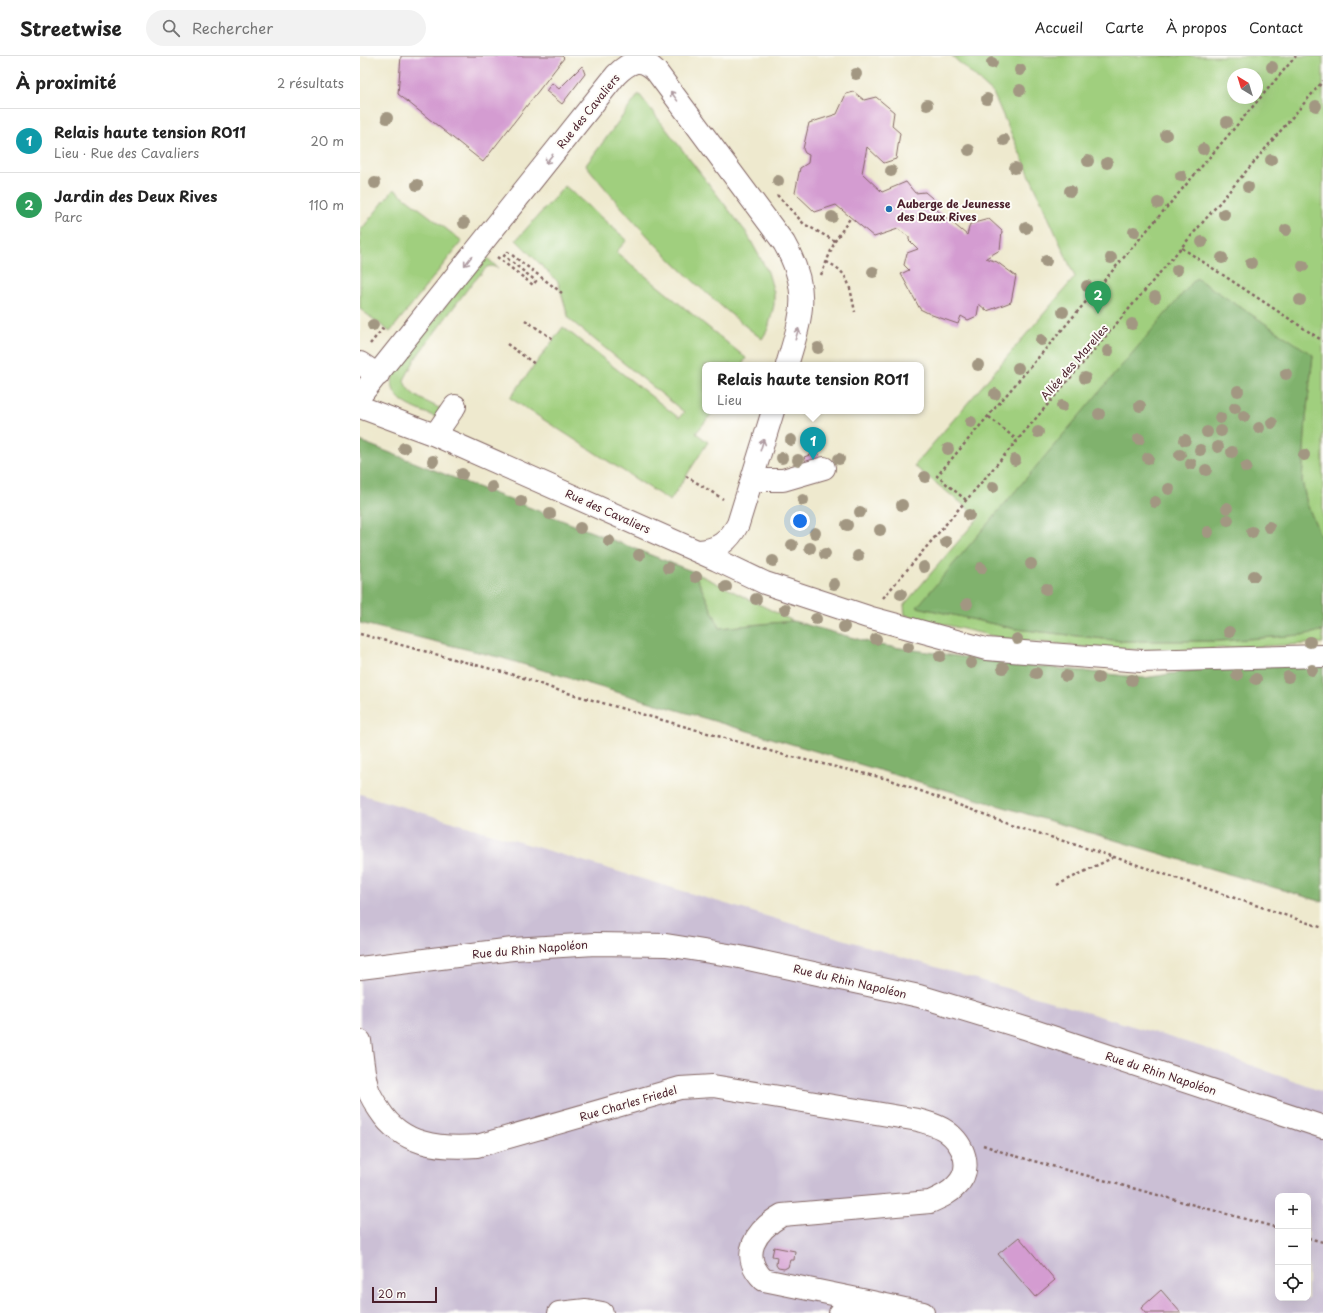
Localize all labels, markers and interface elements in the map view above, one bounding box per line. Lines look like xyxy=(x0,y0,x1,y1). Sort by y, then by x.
search box xyxy=(146,10,426,46)
text: Streetwise xyxy=(20,14,122,42)
text: Rechercher xyxy=(192,16,273,39)
icon: search xyxy=(160,17,182,39)
text: Accueil xyxy=(1035,17,1083,38)
text: Carte xyxy=(1105,17,1144,38)
text: À propos xyxy=(1166,17,1227,38)
text: Contact xyxy=(1249,17,1303,38)
north arrow xyxy=(1227,68,1263,104)
text: À proximité xyxy=(16,69,116,95)
street label: Rue des Cavaliers xyxy=(552,70,624,152)
text: 2 résultats xyxy=(277,73,344,92)
one-way arrow xyxy=(670,90,678,101)
text: Relais haute tension R011 xyxy=(54,120,246,143)
text: 1 xyxy=(26,131,32,150)
text: 20 m xyxy=(310,131,344,150)
text: Lieu · Rue des Cavaliers xyxy=(54,143,199,162)
one-way arrow xyxy=(545,154,553,165)
text: Jardin des Deux Rives xyxy=(54,184,217,207)
text: 2 xyxy=(24,195,34,214)
text: 110 m xyxy=(309,195,344,214)
place label: Auberge de Jeunesse des Deux Rives xyxy=(897,195,1011,225)
marker: Auberge de Jeunesse des Deux Rives xyxy=(884,204,894,214)
text: Parc xyxy=(54,207,82,226)
one-way arrow xyxy=(464,255,472,266)
pin: 2 xyxy=(1085,281,1111,314)
street label: Allée des Marelles xyxy=(1036,320,1112,404)
one-way arrow xyxy=(794,327,801,340)
popup xyxy=(702,362,924,414)
text: Relais haute tension R011 xyxy=(717,367,909,390)
text: Lieu xyxy=(717,390,742,409)
pin: 1 xyxy=(800,427,826,460)
one-way arrow xyxy=(759,440,767,452)
street label: Rue des Cavaliers xyxy=(563,485,653,537)
your location xyxy=(790,511,810,531)
street label: Rue du Rhin Napoléon xyxy=(471,935,589,963)
street label: Rue du Rhin Napoléon xyxy=(792,960,909,1002)
street label: Rue du Rhin Napoléon xyxy=(1103,1047,1219,1099)
street label: Rue Charles Friedel xyxy=(577,1081,679,1125)
map controls xyxy=(1275,1193,1311,1301)
button: + xyxy=(1275,1193,1311,1229)
button: − xyxy=(1275,1229,1311,1265)
button: locate xyxy=(1275,1265,1311,1301)
scale bar xyxy=(372,1285,437,1304)
text: 20 m xyxy=(378,1285,406,1302)

